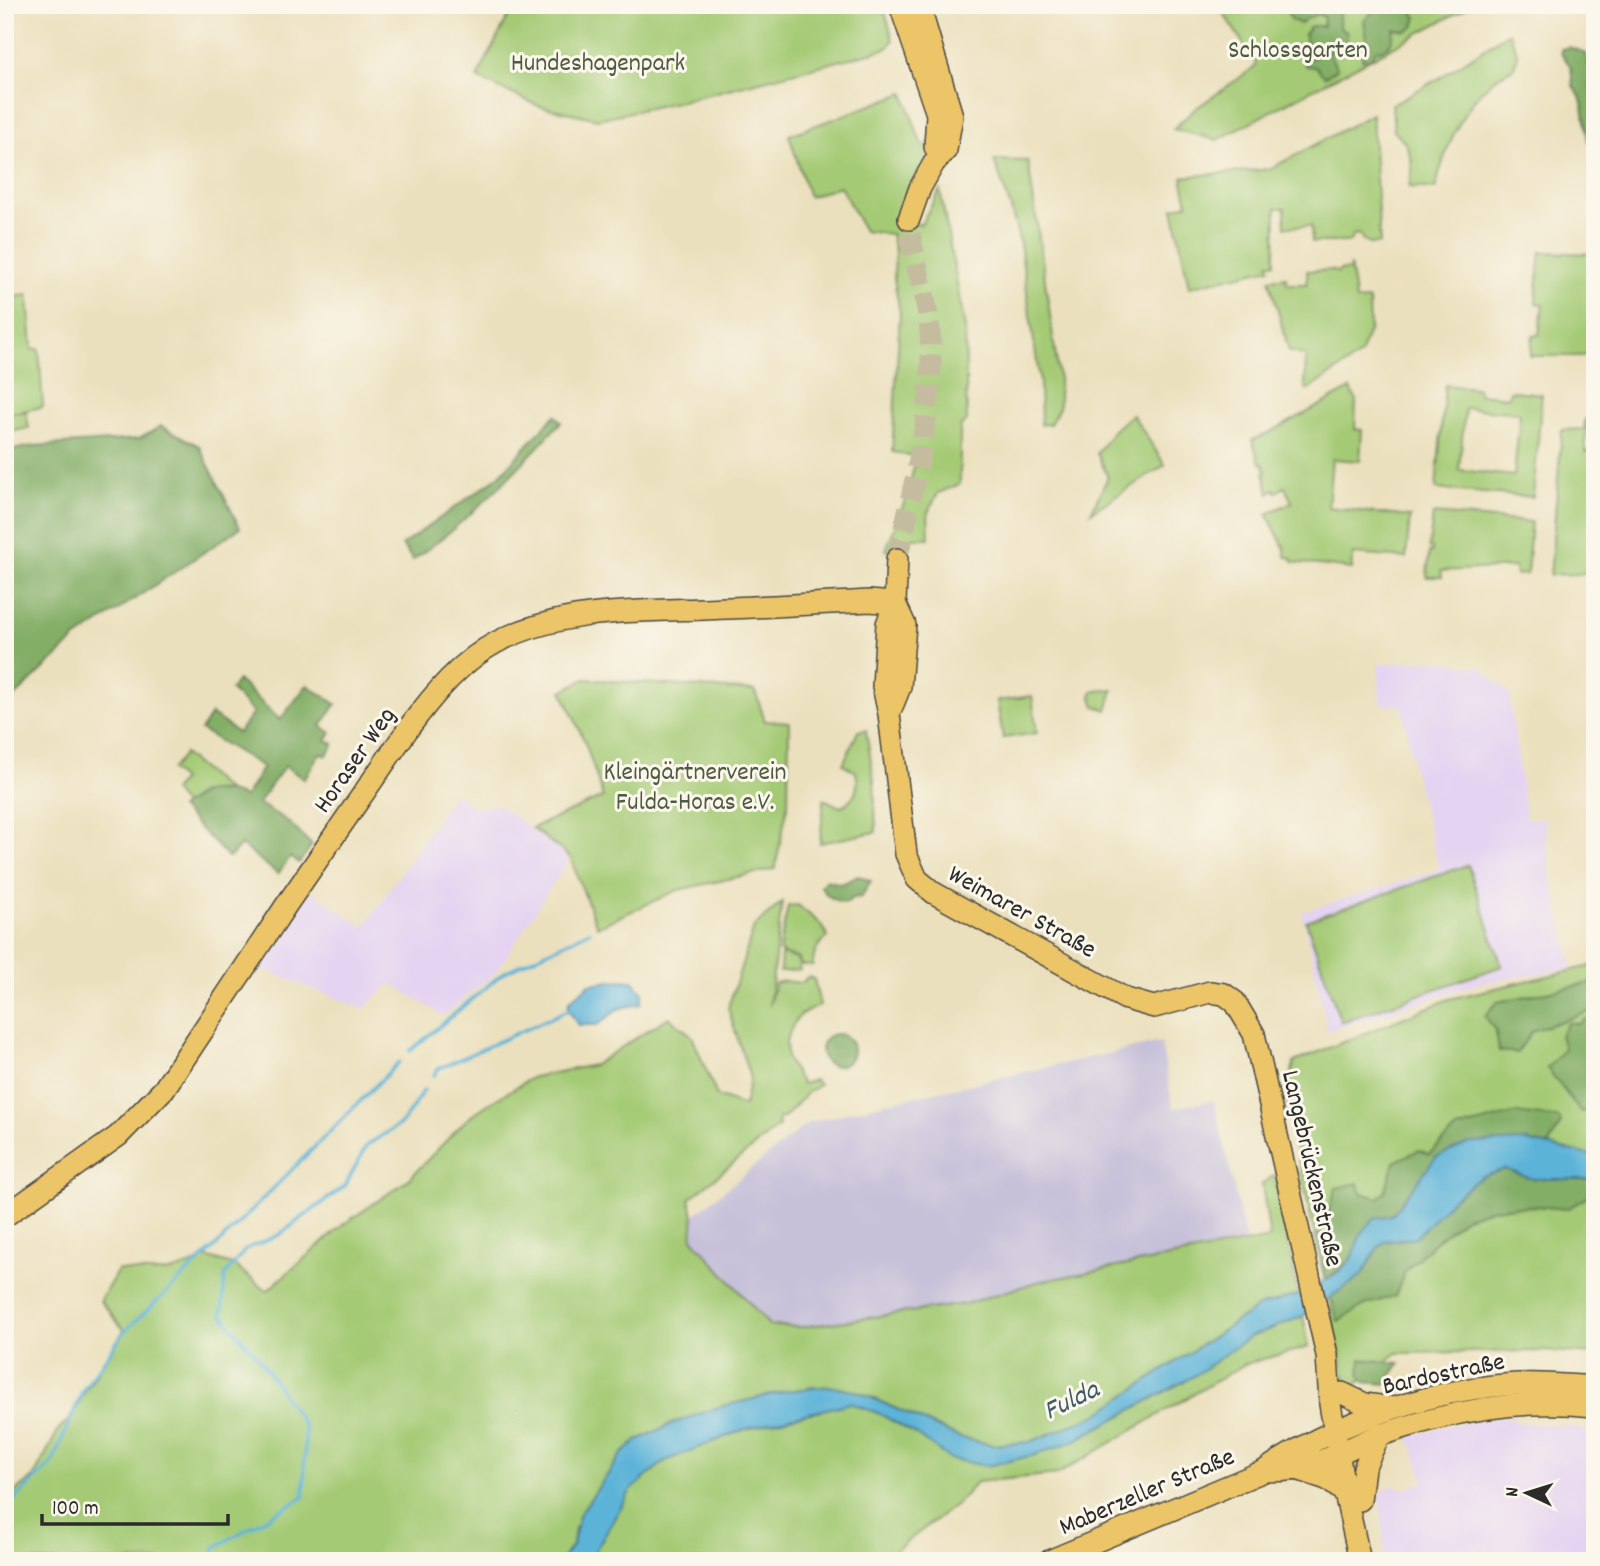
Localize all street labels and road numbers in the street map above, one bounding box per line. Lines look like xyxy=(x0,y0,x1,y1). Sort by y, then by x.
street label: Horaser Weg xyxy=(306,700,406,822)
street label: Weimarer Straße xyxy=(940,857,1102,969)
street label: Langebrückenstraße xyxy=(1270,1067,1351,1271)
street label: Bardostraße xyxy=(1379,1344,1508,1406)
street label: Maberzeller Straße xyxy=(1054,1440,1241,1547)

